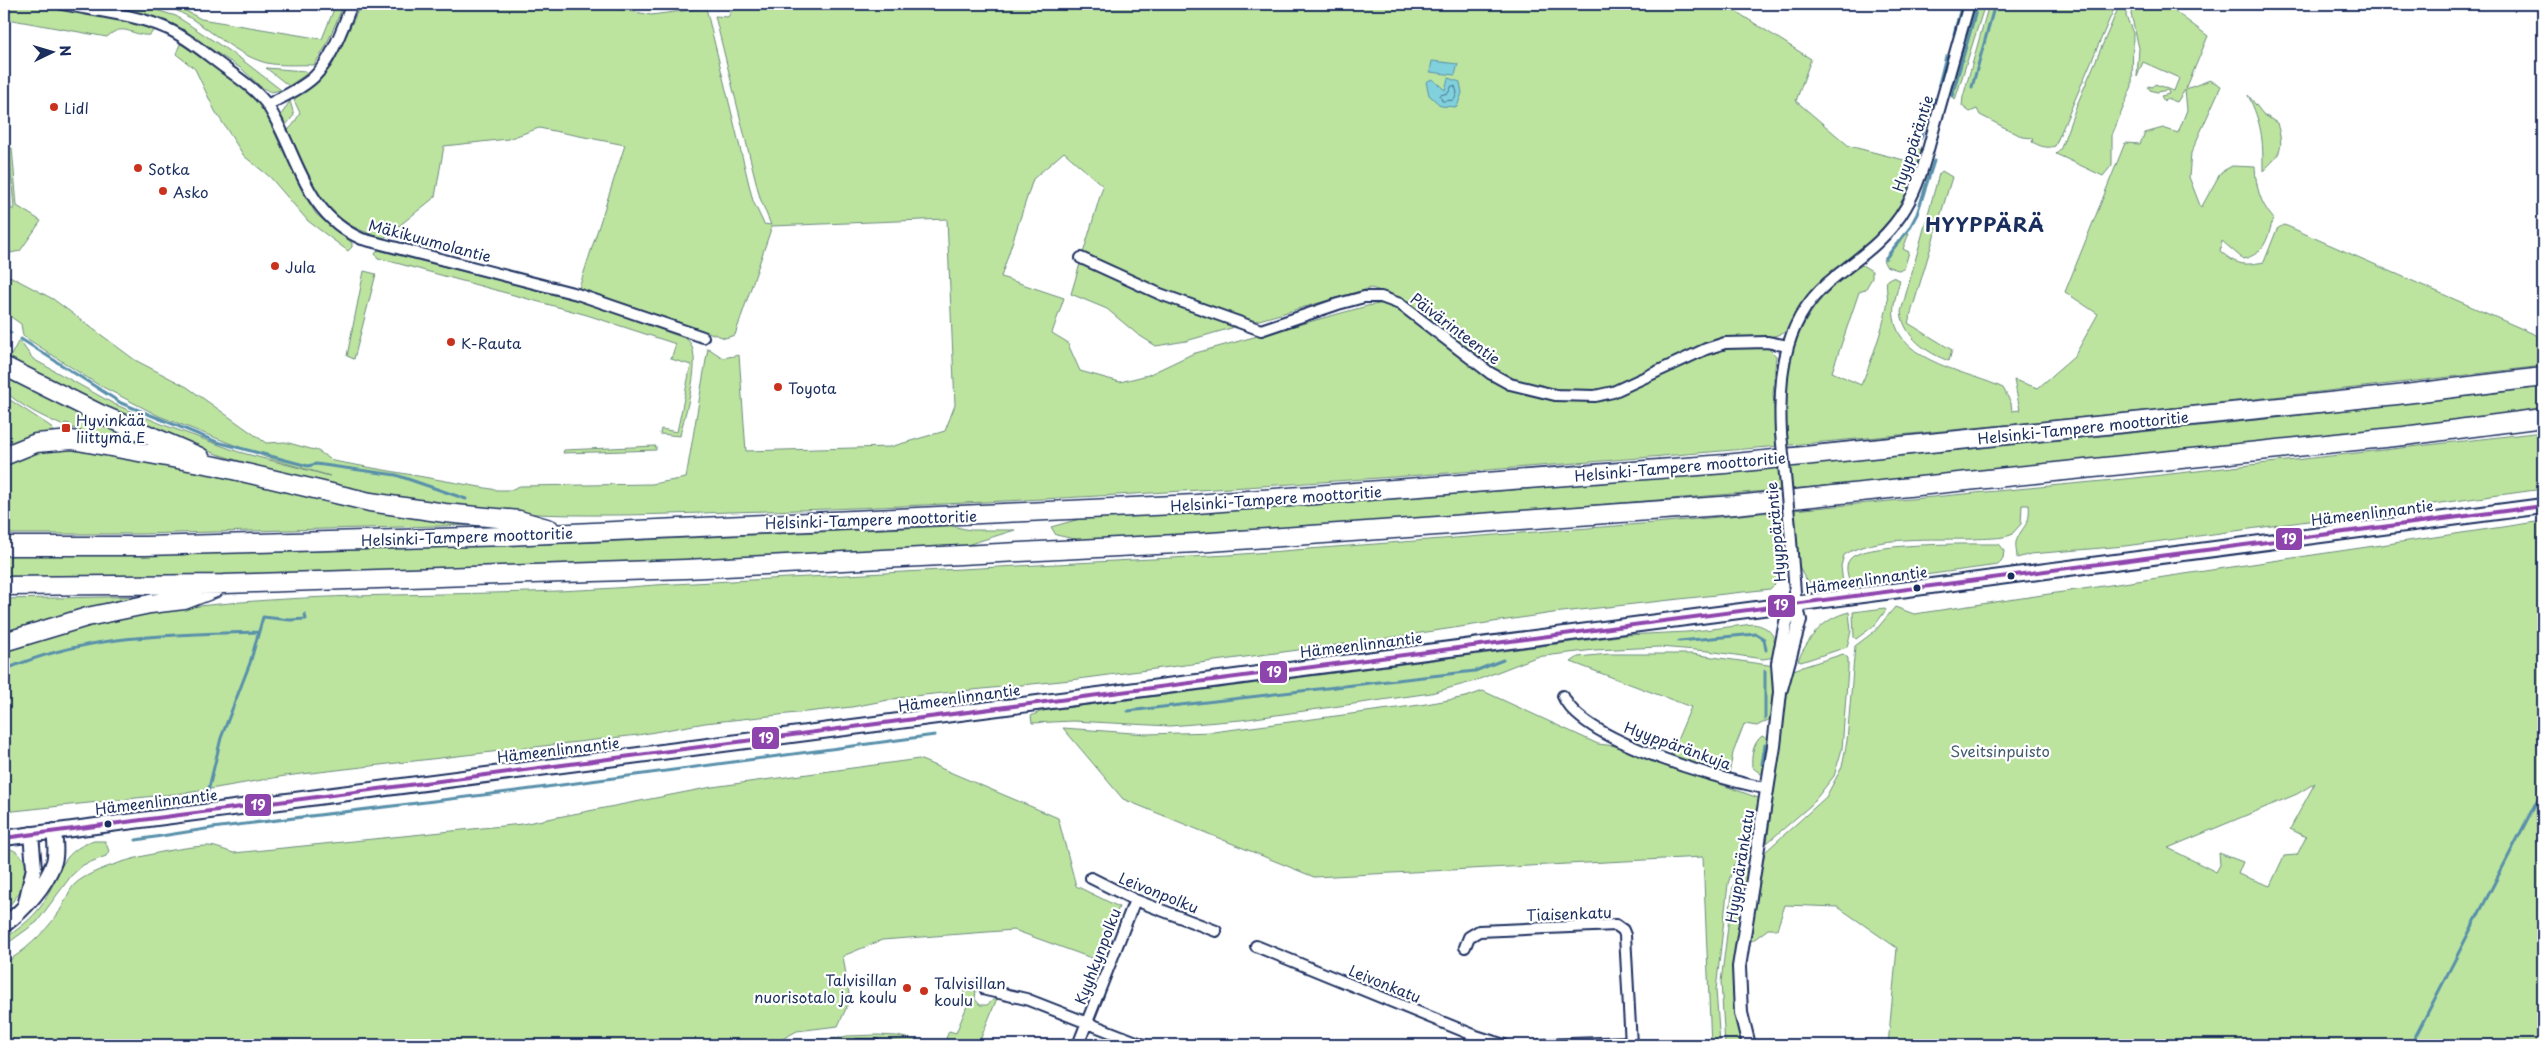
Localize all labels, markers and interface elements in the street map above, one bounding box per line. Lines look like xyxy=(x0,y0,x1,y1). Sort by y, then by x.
north arrow xyxy=(28,28,78,78)
text: N xyxy=(55,44,76,57)
street label: Hyyppäräntie xyxy=(1886,92,1938,194)
place label: Lidl xyxy=(64,96,89,119)
marker: Lidl xyxy=(48,101,60,113)
place label: Sotka xyxy=(148,157,190,180)
marker: Sotka xyxy=(132,162,144,174)
place label: Asko xyxy=(173,180,209,203)
marker: Asko xyxy=(157,185,169,197)
district label: HYYPPÄRÄ xyxy=(1925,209,2045,239)
street label: Mäkikuumolantie xyxy=(366,213,494,267)
place label: Jula xyxy=(285,255,316,278)
marker: Jula xyxy=(269,260,281,272)
street label: Päivärinteentie xyxy=(1406,287,1506,370)
place label: K-Rauta xyxy=(461,331,522,354)
marker: K-Rauta xyxy=(445,336,457,348)
place label: Toyota xyxy=(788,376,837,399)
marker: Toyota xyxy=(772,381,784,393)
street label: Helsinki-Tampere moottoritie xyxy=(1976,404,2190,450)
place label: Hyvinkää liittymä E xyxy=(76,408,146,448)
marker: Hyvinkää liittymä E xyxy=(60,422,72,434)
street label: Helsinki-Tampere moottoritie xyxy=(1573,445,1787,487)
street label: Helsinki-Tampere moottoritie xyxy=(1169,479,1383,517)
street label: Hyyppäräntie xyxy=(1759,481,1791,583)
street label: Hämeenlinnantie xyxy=(2310,493,2434,531)
street label: Helsinki-Tampere moottoritie xyxy=(765,504,977,534)
street label: Helsinki-Tampere moottoritie xyxy=(361,521,573,551)
line badge: 19 xyxy=(2275,527,2303,551)
text: 19 xyxy=(2281,528,2297,549)
street label: Hämeenlinnantie xyxy=(1803,559,1929,599)
unlabelled marker xyxy=(2006,571,2016,581)
unlabelled marker xyxy=(1912,583,1922,593)
line badge: 19 xyxy=(1767,594,1796,618)
text: 19 xyxy=(1773,594,1789,615)
street label: Hämeenlinnantie xyxy=(1299,625,1423,663)
line badge: 19 xyxy=(1259,660,1288,684)
text: 19 xyxy=(1266,661,1282,682)
street label: Hämeenlinnantie xyxy=(896,677,1022,717)
street label: Hyyppäränkuja xyxy=(1621,715,1735,775)
line badge: 19 xyxy=(751,726,780,750)
text: 19 xyxy=(758,727,774,748)
street label: Hämeenlinnantie xyxy=(496,730,620,768)
park label: Sveitsinpuisto xyxy=(1950,739,2050,762)
street label: Hämeenlinnantie xyxy=(94,782,218,820)
line badge: 19 xyxy=(244,793,272,817)
text: 19 xyxy=(250,794,266,815)
street label: Hyyppäränkatu xyxy=(1719,808,1759,924)
unlabelled marker xyxy=(103,819,113,829)
street label: Leivonpolku xyxy=(1116,866,1202,918)
street label: Tiaisenkatu xyxy=(1526,900,1612,926)
street label: Kyyhkynpolku xyxy=(1068,904,1126,1008)
street label: Leivonkatu xyxy=(1346,958,1424,1008)
place label: Talvisillan nuorisotalo ja koulu xyxy=(754,968,897,1008)
place label: Talvisillan koulu xyxy=(934,971,1006,1011)
marker: Talvisillan nuorisotalo ja koulu xyxy=(901,982,913,994)
marker: Talvisillan koulu xyxy=(918,985,930,997)

